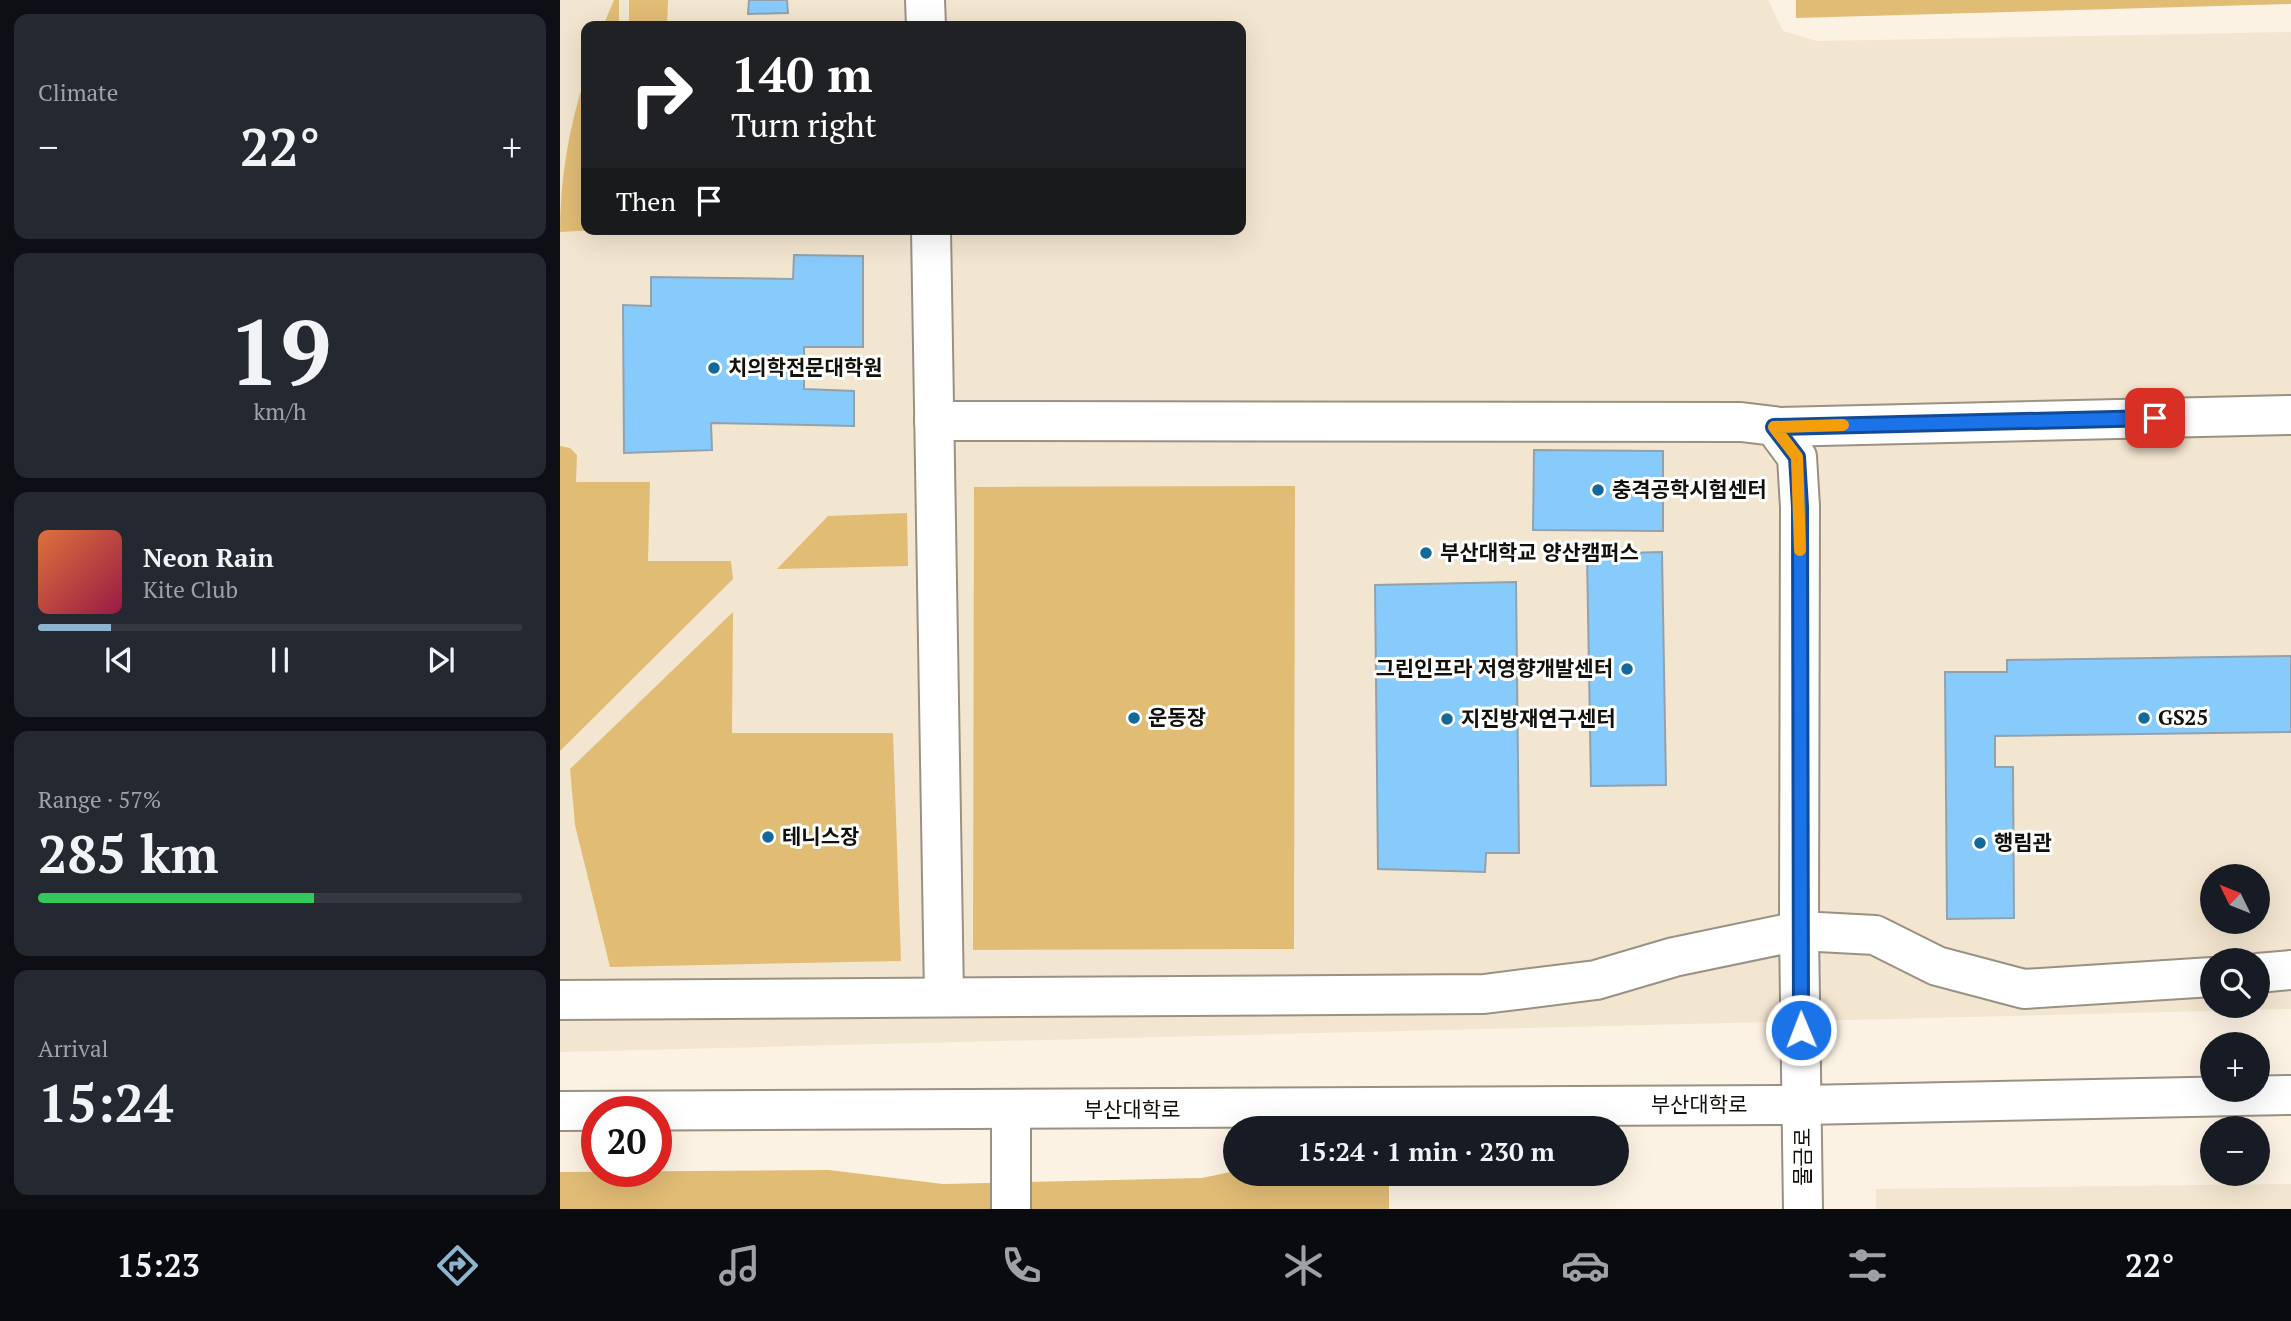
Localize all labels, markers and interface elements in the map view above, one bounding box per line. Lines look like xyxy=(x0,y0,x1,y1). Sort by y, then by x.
text: 140 m xyxy=(731,41,873,106)
icon: right xyxy=(616,49,707,140)
text: Climate xyxy=(38,77,118,108)
text: Turn right xyxy=(731,104,877,146)
text: 22° xyxy=(240,112,320,181)
text: − xyxy=(38,122,58,172)
text: + xyxy=(502,122,522,172)
icon: arrive xyxy=(690,182,728,220)
text: Then xyxy=(616,184,676,218)
text: 19 xyxy=(229,290,331,411)
place label: 치의학전문대학원 xyxy=(728,353,883,381)
marker: 치의학전문대학원 xyxy=(706,360,722,376)
pin xyxy=(2125,388,2185,448)
text: km/h xyxy=(253,396,307,427)
icon: arrive xyxy=(2136,399,2174,437)
place label: 충격공학시험센터 xyxy=(1612,475,1767,503)
marker: 충격공학시험센터 xyxy=(1590,482,1606,498)
place label: 부산대학교 양산캠퍼스 xyxy=(1440,538,1639,566)
text: Neon Rain xyxy=(143,540,274,574)
marker: 부산대학교 양산캠퍼스 xyxy=(1418,545,1434,561)
text: Kite Club xyxy=(143,574,238,605)
icon: previous xyxy=(100,641,138,679)
icon: pause xyxy=(261,641,299,679)
icon: next xyxy=(422,641,460,679)
place label: 그린인프라 저영향개발센터 xyxy=(1375,654,1613,682)
marker: 그린인프라 저영향개발센터 xyxy=(1619,661,1635,677)
place label: 운동장 xyxy=(1148,703,1206,731)
place label: GS25 xyxy=(2158,703,2208,731)
place label: 지진방재연구센터 xyxy=(1461,704,1616,732)
marker: 운동장 xyxy=(1126,710,1142,726)
marker: GS25 xyxy=(2136,710,2152,726)
marker: 지진방재연구센터 xyxy=(1439,711,1455,727)
text: Range · 57% xyxy=(38,784,161,815)
text: 285 km xyxy=(38,819,219,888)
place label: 테니스장 xyxy=(782,822,859,850)
place label: 행림관 xyxy=(1994,828,2052,856)
marker: 테니스장 xyxy=(760,829,776,845)
marker: 행림관 xyxy=(1972,835,1988,851)
north arrow xyxy=(2200,864,2270,934)
map controls xyxy=(2200,864,2270,1186)
button: search xyxy=(2200,948,2270,1018)
position arrow xyxy=(1764,993,1838,1067)
button: + xyxy=(2200,1032,2270,1102)
text: Arrival xyxy=(38,1033,109,1064)
text: 15:24 xyxy=(38,1068,173,1137)
street label: 부산대학로 xyxy=(1651,1090,1747,1118)
street label: 부산대학로 xyxy=(1084,1095,1180,1123)
speed limit sign: 20 xyxy=(581,1096,672,1187)
button: − xyxy=(2200,1116,2270,1186)
street label: 물금로 xyxy=(1788,1128,1816,1186)
text: 15:24 · 1 min · 230 m xyxy=(1297,1134,1555,1168)
icon: directions xyxy=(433,1241,482,1290)
icon: music xyxy=(715,1241,764,1290)
icon: phone xyxy=(997,1241,1046,1290)
icon: climate xyxy=(1279,1241,1328,1290)
icon: car xyxy=(1561,1241,1610,1290)
icon: filters xyxy=(1843,1241,1892,1290)
text: 15:23 xyxy=(117,1244,200,1286)
text: 22° xyxy=(2125,1244,2174,1286)

